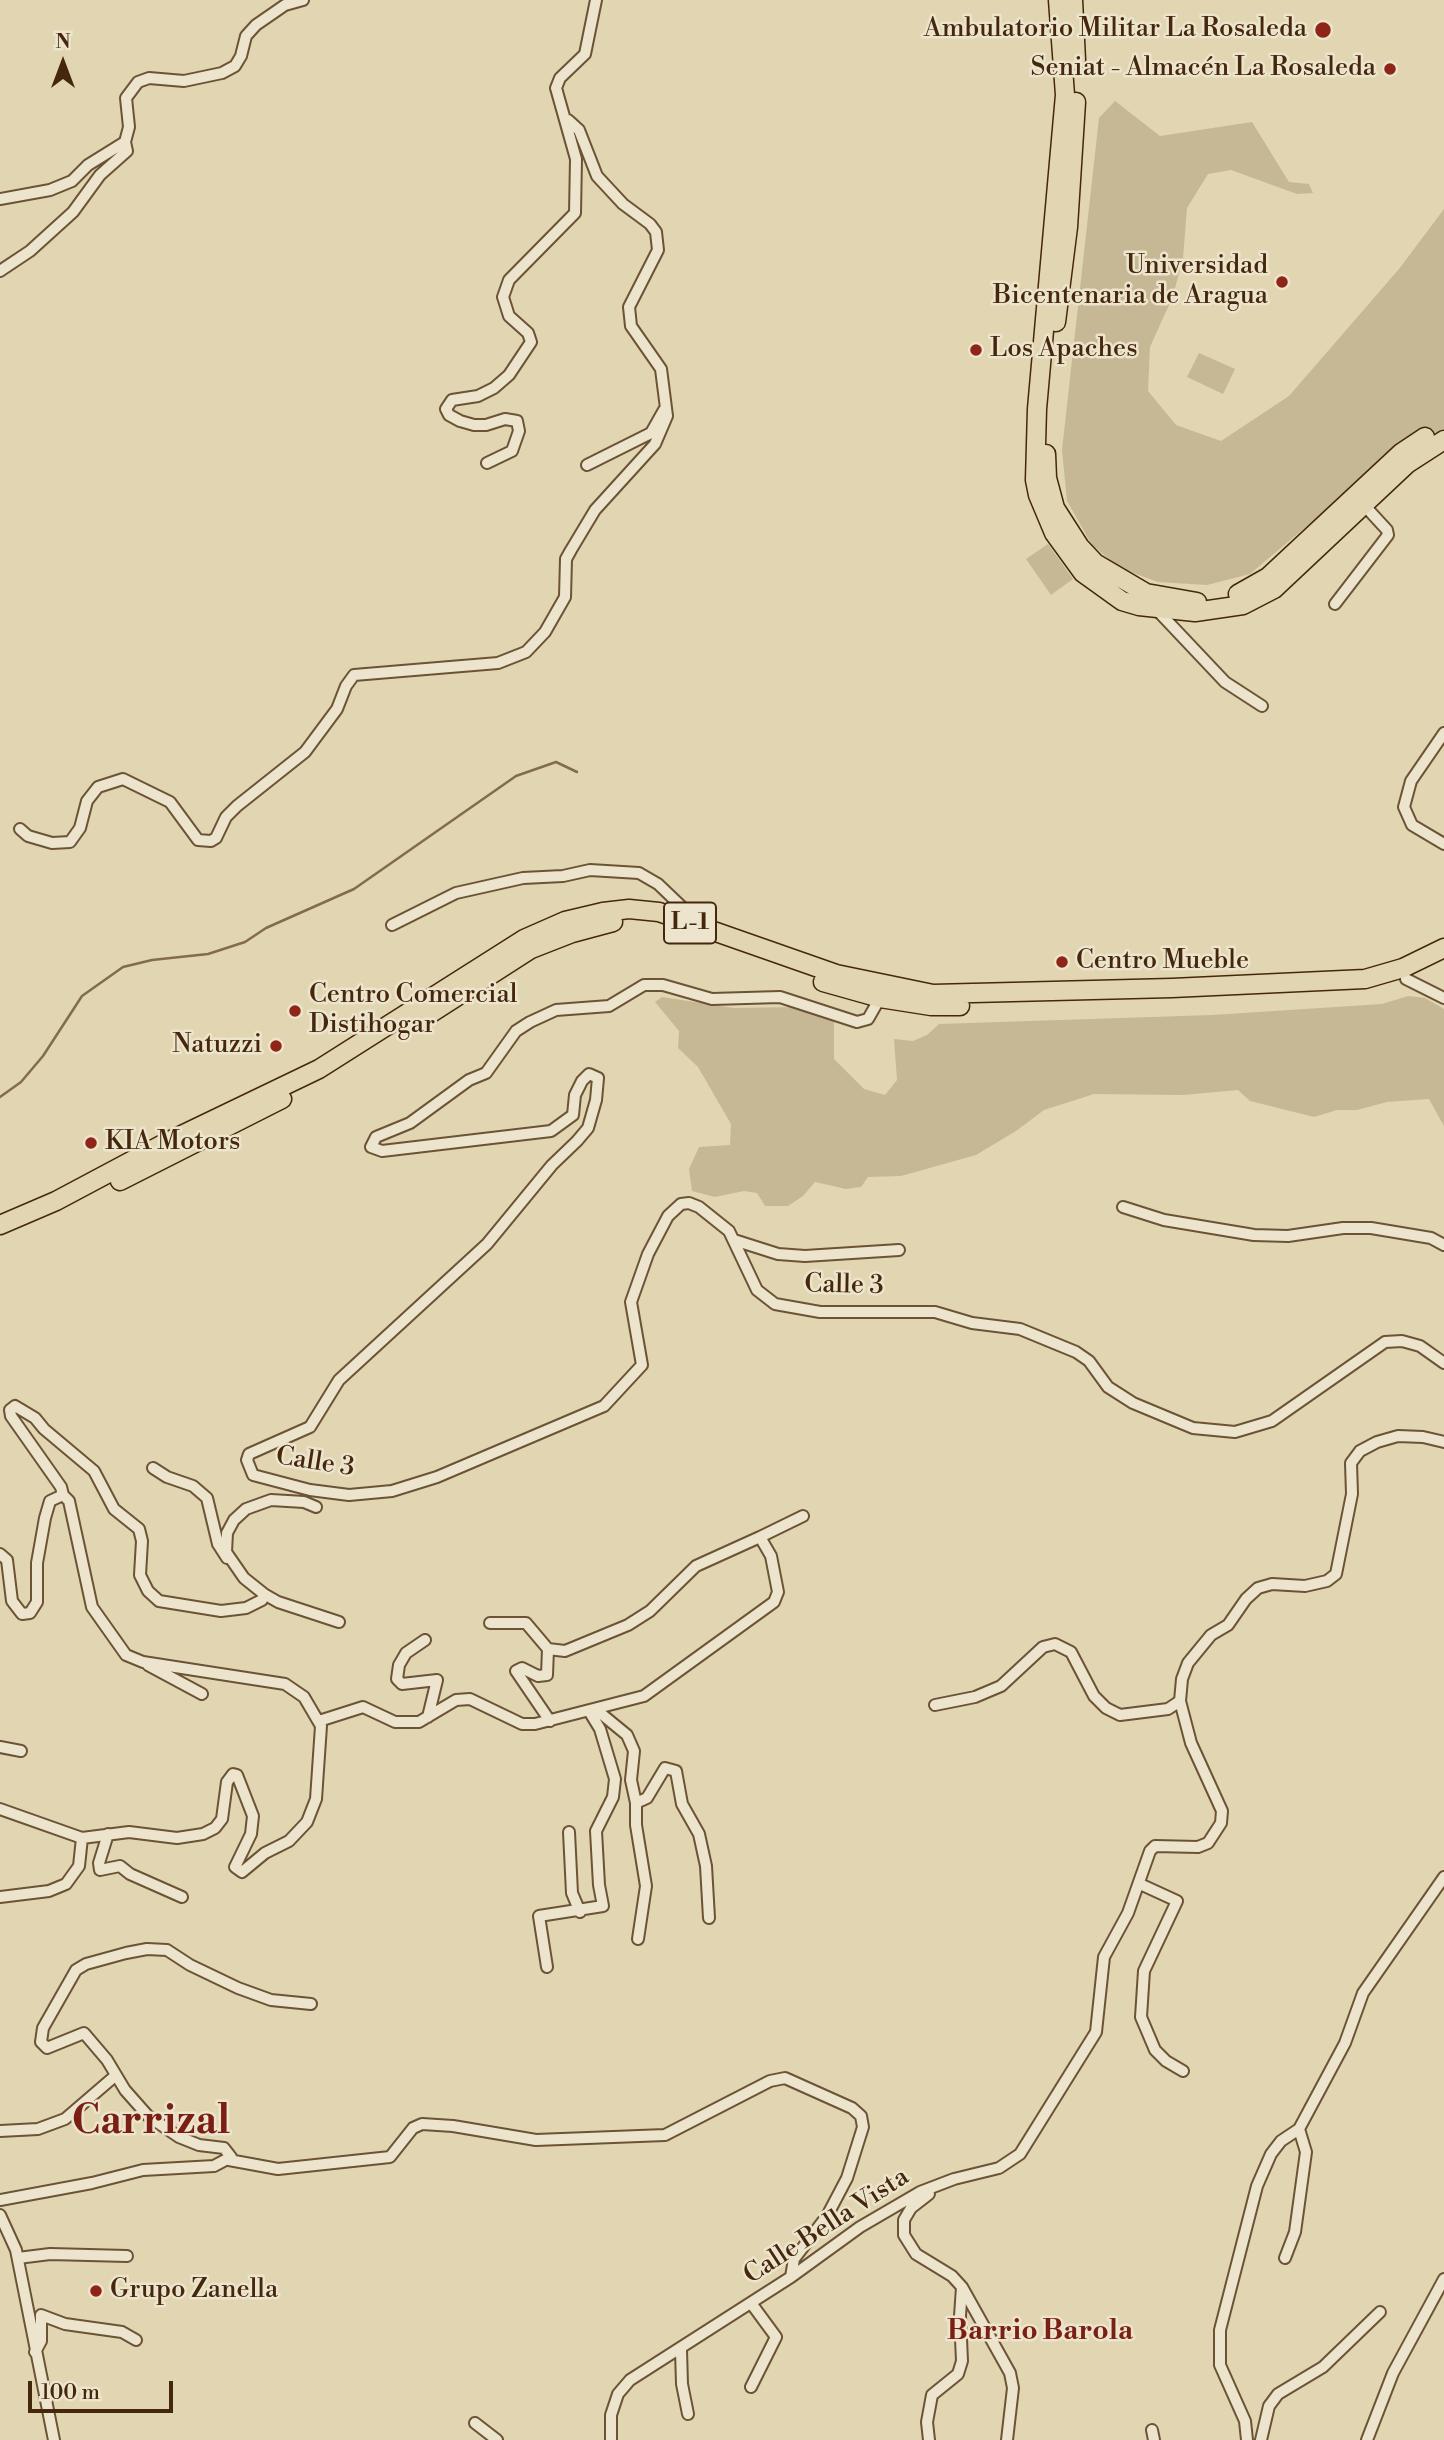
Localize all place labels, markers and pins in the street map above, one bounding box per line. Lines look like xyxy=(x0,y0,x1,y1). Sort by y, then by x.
place label: Ambulatorio Militar La Rosaleda xyxy=(924,14,1307,46)
marker: Ambulatorio Militar La Rosaleda xyxy=(1313,20,1333,40)
place label: Seniat - Almacén La Rosaleda xyxy=(1031,53,1376,85)
marker: Seniat - Almacén La Rosaleda xyxy=(1382,61,1398,77)
place label: Universidad Bicentenaria de Aragua xyxy=(993,251,1268,312)
marker: Universidad Bicentenaria de Aragua xyxy=(1274,274,1290,290)
place label: Los Apaches xyxy=(990,334,1138,366)
marker: Los Apaches xyxy=(968,342,984,358)
place label: Centro Mueble xyxy=(1076,946,1249,978)
marker: Centro Mueble xyxy=(1054,954,1070,970)
place label: Centro Comercial Distihogar xyxy=(309,980,517,1042)
marker: Centro Comercial Distihogar xyxy=(287,1003,303,1019)
place label: Natuzzi xyxy=(172,1030,262,1062)
marker: Natuzzi xyxy=(268,1038,284,1054)
place label: KIA Motors xyxy=(105,1127,241,1159)
marker: KIA Motors xyxy=(83,1135,99,1151)
place label: Grupo Zanella xyxy=(110,2275,278,2307)
marker: Grupo Zanella xyxy=(88,2283,104,2299)

